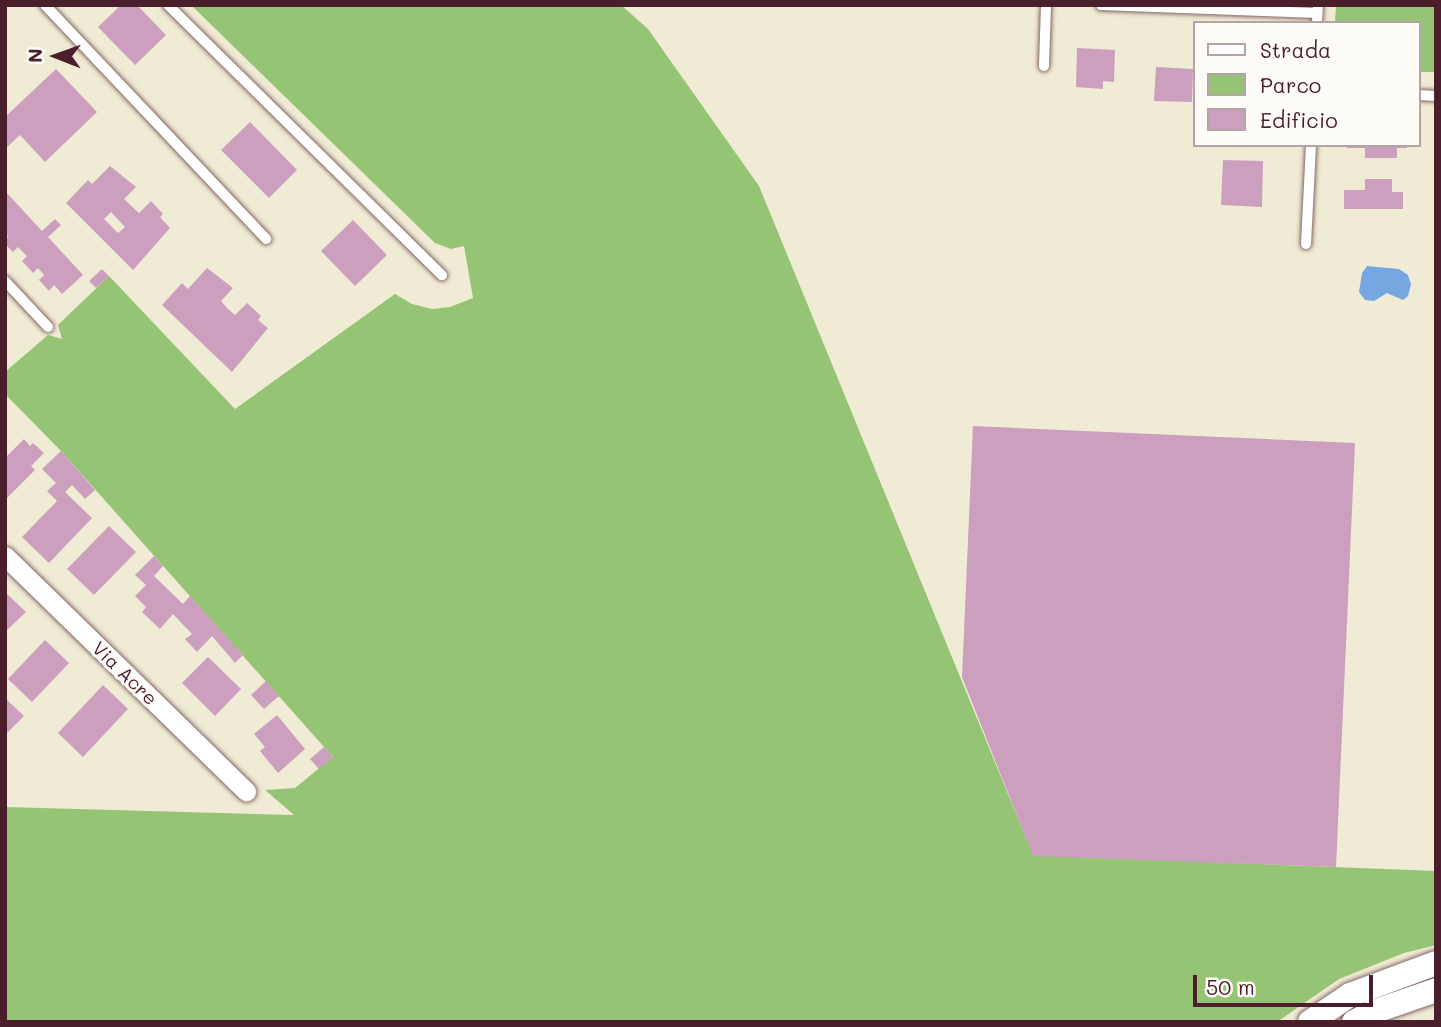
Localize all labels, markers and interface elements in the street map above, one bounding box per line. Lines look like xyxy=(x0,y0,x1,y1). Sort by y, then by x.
north arrow xyxy=(21,21,91,91)
legend xyxy=(1192,21,1420,147)
text: Strada xyxy=(1260,36,1331,63)
text: N xyxy=(22,48,47,63)
text: Parco xyxy=(1260,71,1321,98)
text: Edificio xyxy=(1260,106,1338,133)
street label: Via Acre xyxy=(88,636,162,710)
scale bar xyxy=(1196,960,1376,1004)
text: 50 m xyxy=(1206,973,1255,1000)

